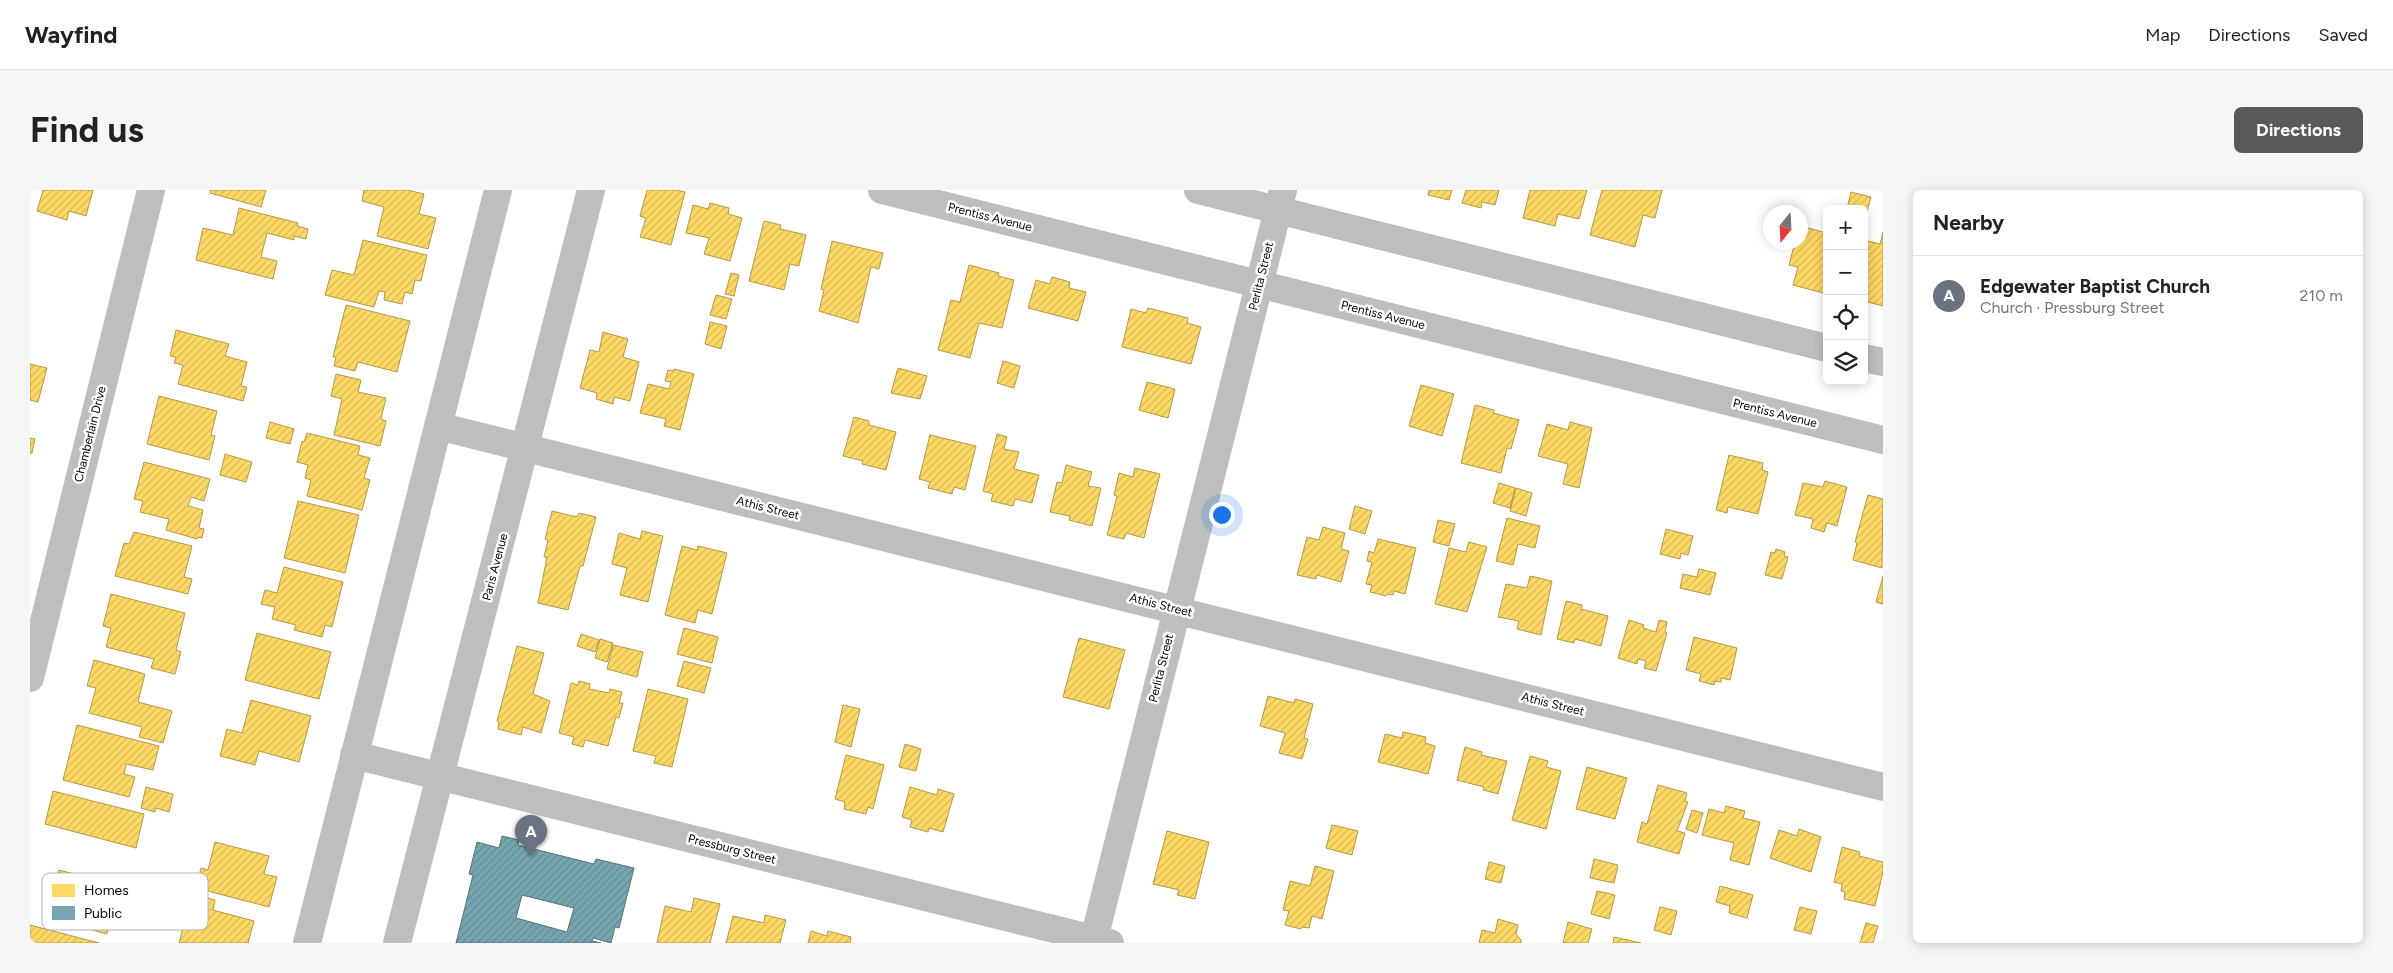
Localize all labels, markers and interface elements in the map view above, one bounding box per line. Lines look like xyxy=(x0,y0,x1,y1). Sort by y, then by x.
text: Wayfind xyxy=(25,20,118,49)
text: Map xyxy=(2145,24,2180,46)
text: Directions xyxy=(2208,24,2290,46)
text: Saved xyxy=(2318,24,2368,46)
button: Directions xyxy=(2234,107,2363,153)
text: Find us xyxy=(30,109,144,151)
street label: Prentiss Avenue xyxy=(946,200,1034,234)
north arrow xyxy=(1763,205,1808,250)
map controls xyxy=(1823,205,1868,385)
button: + xyxy=(1823,205,1868,250)
text: Nearby xyxy=(1933,210,2004,235)
street label: Perlita Street xyxy=(1246,240,1276,312)
button: − xyxy=(1823,250,1868,295)
text: Edgewater Baptist Church xyxy=(1980,275,2210,298)
text: A xyxy=(1943,286,1955,305)
text: 210 m xyxy=(2300,286,2343,305)
button: locate xyxy=(1823,295,1868,340)
street label: Prentiss Avenue xyxy=(1339,298,1427,332)
text: Church · Pressburg Street xyxy=(1980,298,2164,317)
button: layers xyxy=(1823,340,1868,385)
street label: Chamberlain Drive xyxy=(71,384,109,483)
street label: Prentiss Avenue xyxy=(1731,396,1819,430)
street label: Athis Street xyxy=(735,493,801,523)
your location xyxy=(1209,502,1235,528)
street label: Paris Avenue xyxy=(479,531,511,602)
street label: Athis Street xyxy=(1128,590,1194,620)
street label: Perlita Street xyxy=(1146,632,1176,704)
street label: Athis Street xyxy=(1520,689,1586,719)
pin: A xyxy=(515,815,547,856)
street label: Pressburg Street xyxy=(687,831,778,867)
legend xyxy=(42,873,208,930)
text: Homes xyxy=(84,882,129,899)
text: Public xyxy=(84,905,122,922)

